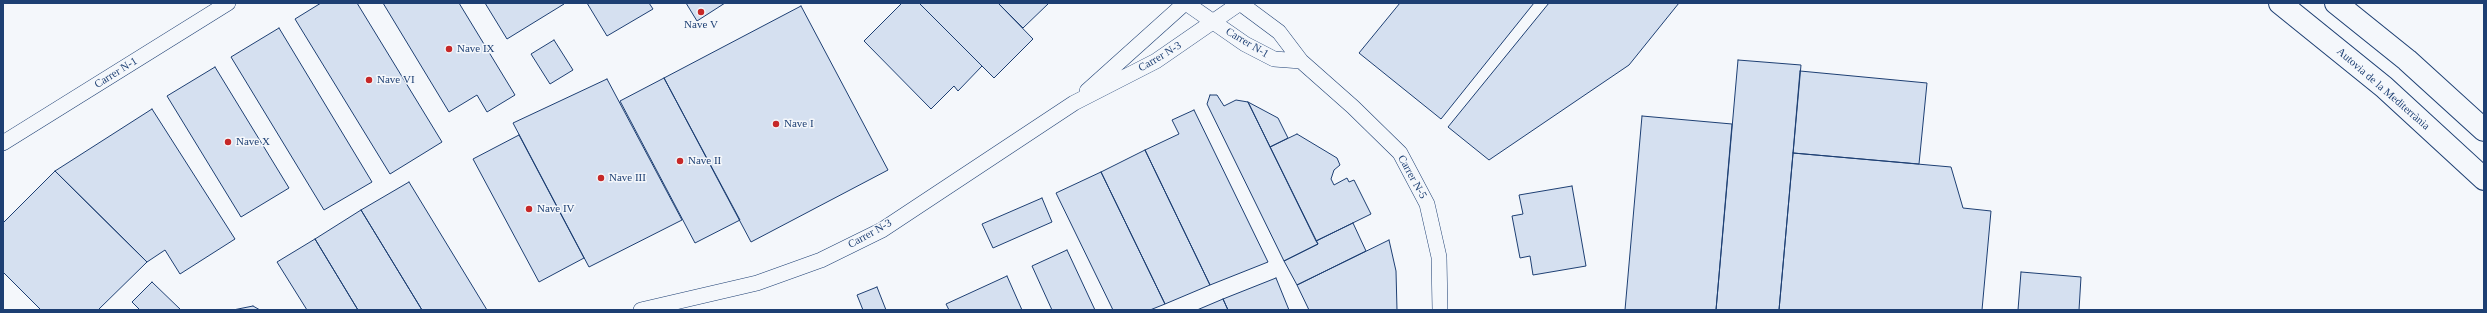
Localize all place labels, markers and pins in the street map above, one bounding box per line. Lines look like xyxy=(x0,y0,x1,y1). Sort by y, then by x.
marker: Nave V xyxy=(696,7,706,17)
place label: Nave V xyxy=(684,18,718,32)
place label: Nave IX xyxy=(457,42,495,56)
marker: Nave IX xyxy=(444,44,454,54)
place label: Nave VI xyxy=(377,73,415,87)
marker: Nave VI xyxy=(364,75,374,85)
place label: Nave I xyxy=(784,117,814,131)
marker: Nave I xyxy=(771,119,781,129)
place label: Nave X xyxy=(236,135,270,149)
marker: Nave X xyxy=(223,137,233,147)
place label: Nave II xyxy=(688,154,721,168)
marker: Nave II xyxy=(675,156,685,166)
place label: Nave III xyxy=(609,171,646,185)
marker: Nave III xyxy=(596,173,606,183)
place label: Nave IV xyxy=(537,202,575,216)
marker: Nave IV xyxy=(524,204,534,214)

